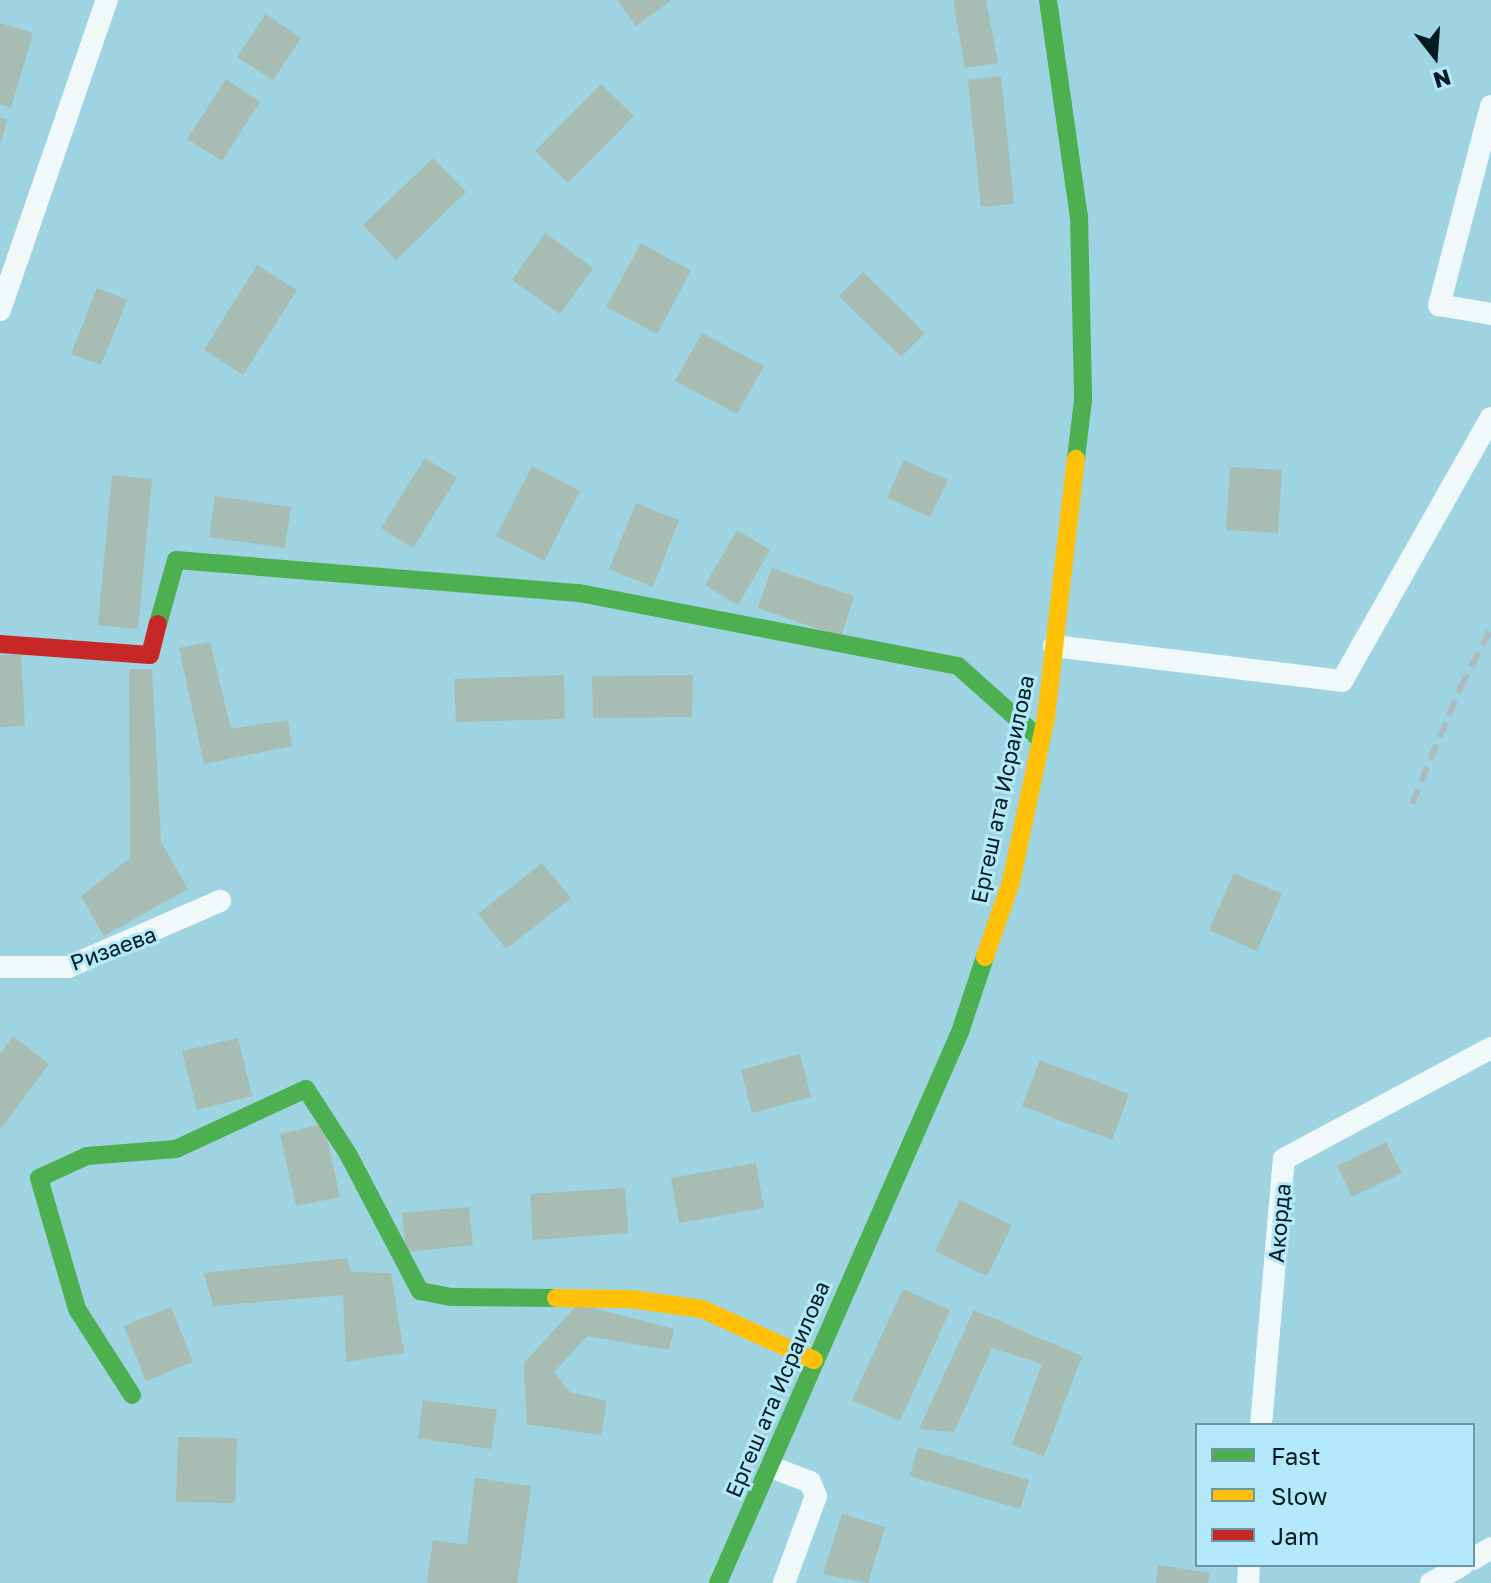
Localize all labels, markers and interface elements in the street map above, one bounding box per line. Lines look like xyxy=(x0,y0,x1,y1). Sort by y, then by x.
north arrow xyxy=(1395,16,1475,96)
text: N xyxy=(1430,64,1454,95)
street label: Ергеш ата Исраилова xyxy=(965,673,1039,905)
street label: Ризаева xyxy=(66,920,160,976)
street label: Акорда xyxy=(1262,1182,1296,1264)
street label: Ергеш ата Исраилова xyxy=(719,1277,835,1501)
legend xyxy=(1195,1423,1475,1567)
text: Fast xyxy=(1271,1441,1321,1470)
text: Slow xyxy=(1271,1481,1327,1510)
text: Jam xyxy=(1271,1521,1319,1550)

